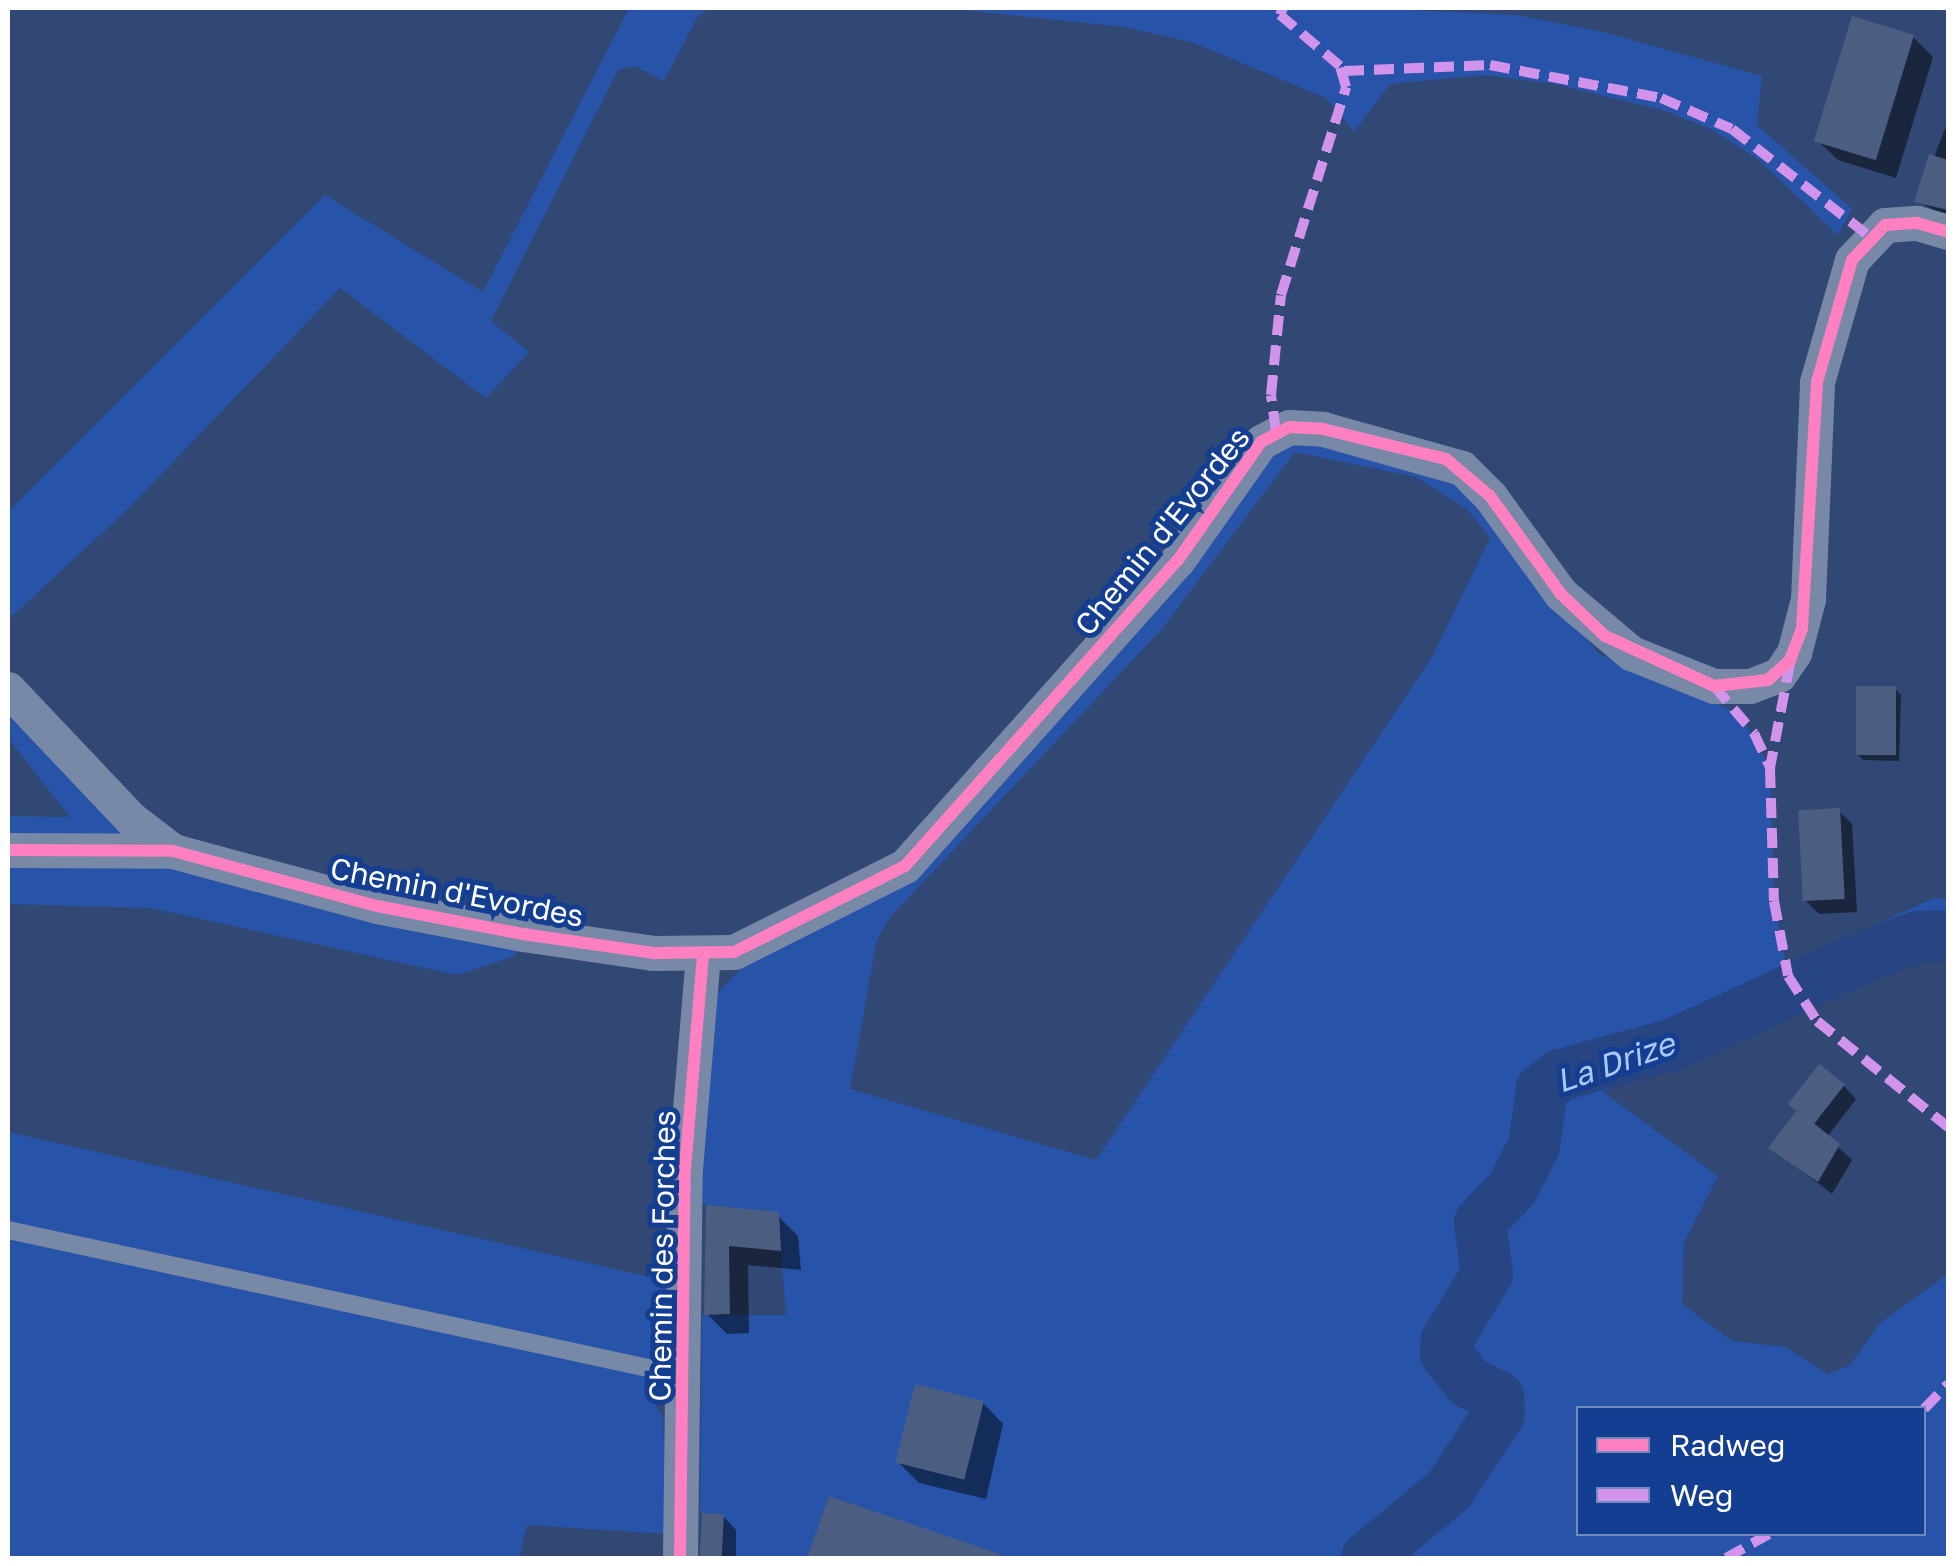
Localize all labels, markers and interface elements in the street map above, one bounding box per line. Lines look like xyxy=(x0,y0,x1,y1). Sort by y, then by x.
street label: Chemin d'Evordes xyxy=(1067,420,1257,642)
street label: Chemin d'Evordes xyxy=(327,850,587,934)
water label: La Drize xyxy=(1551,1024,1679,1100)
street label: Chemin des Forches xyxy=(641,1110,683,1402)
legend xyxy=(1576,1406,1926,1536)
text: Radweg xyxy=(1670,1427,1785,1463)
text: Weg xyxy=(1670,1477,1733,1513)

